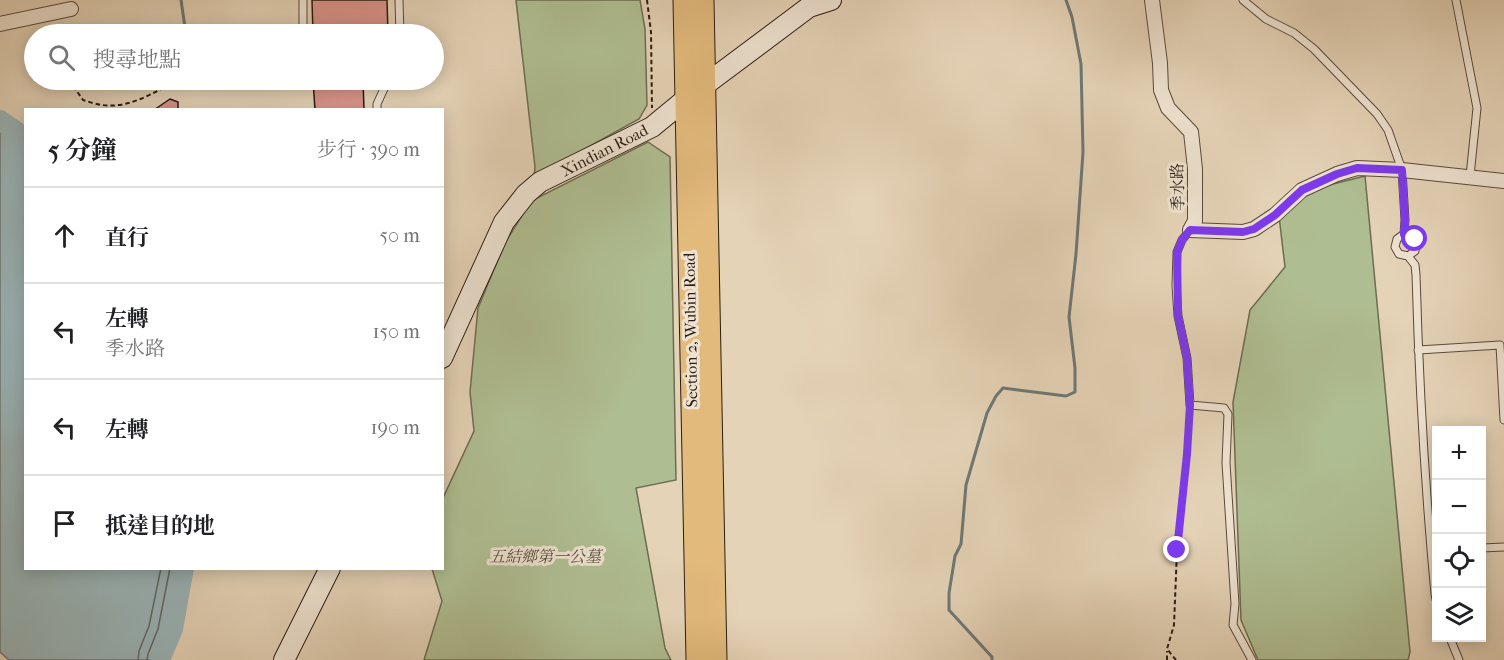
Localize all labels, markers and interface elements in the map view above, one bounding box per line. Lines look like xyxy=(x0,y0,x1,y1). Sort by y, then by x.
search box xyxy=(24,24,444,90)
icon: search xyxy=(45,41,78,74)
text: 搜尋地點 xyxy=(93,47,181,73)
street label: Xindian Road xyxy=(557,120,651,181)
text: 5 分鐘 xyxy=(48,135,117,166)
text: 步行 · 390 m xyxy=(317,138,420,161)
street label: 季水路 xyxy=(1168,163,1187,211)
icon: ahead xyxy=(48,219,81,252)
text: 50 m xyxy=(379,224,420,247)
text: 直行 xyxy=(105,225,149,251)
route start xyxy=(1401,225,1427,251)
street label: Section 2, Wubin Road xyxy=(680,252,701,408)
text: 左轉 xyxy=(105,306,149,332)
icon: left xyxy=(48,315,81,348)
text: 150 m xyxy=(372,320,420,343)
text: 季水路 xyxy=(105,337,165,360)
icon: left xyxy=(48,411,81,444)
text: 190 m xyxy=(370,416,420,439)
text: 左轉 xyxy=(105,417,149,443)
map controls xyxy=(1432,426,1486,642)
button: + xyxy=(1432,426,1486,480)
button: − xyxy=(1432,480,1486,534)
icon: arrive xyxy=(48,507,81,540)
text: 抵達目的地 xyxy=(105,513,215,539)
button: locate xyxy=(1432,534,1486,588)
route end xyxy=(1163,536,1189,562)
park label: 五結鄉第一公墓 xyxy=(489,547,604,566)
button: layers xyxy=(1432,588,1486,642)

